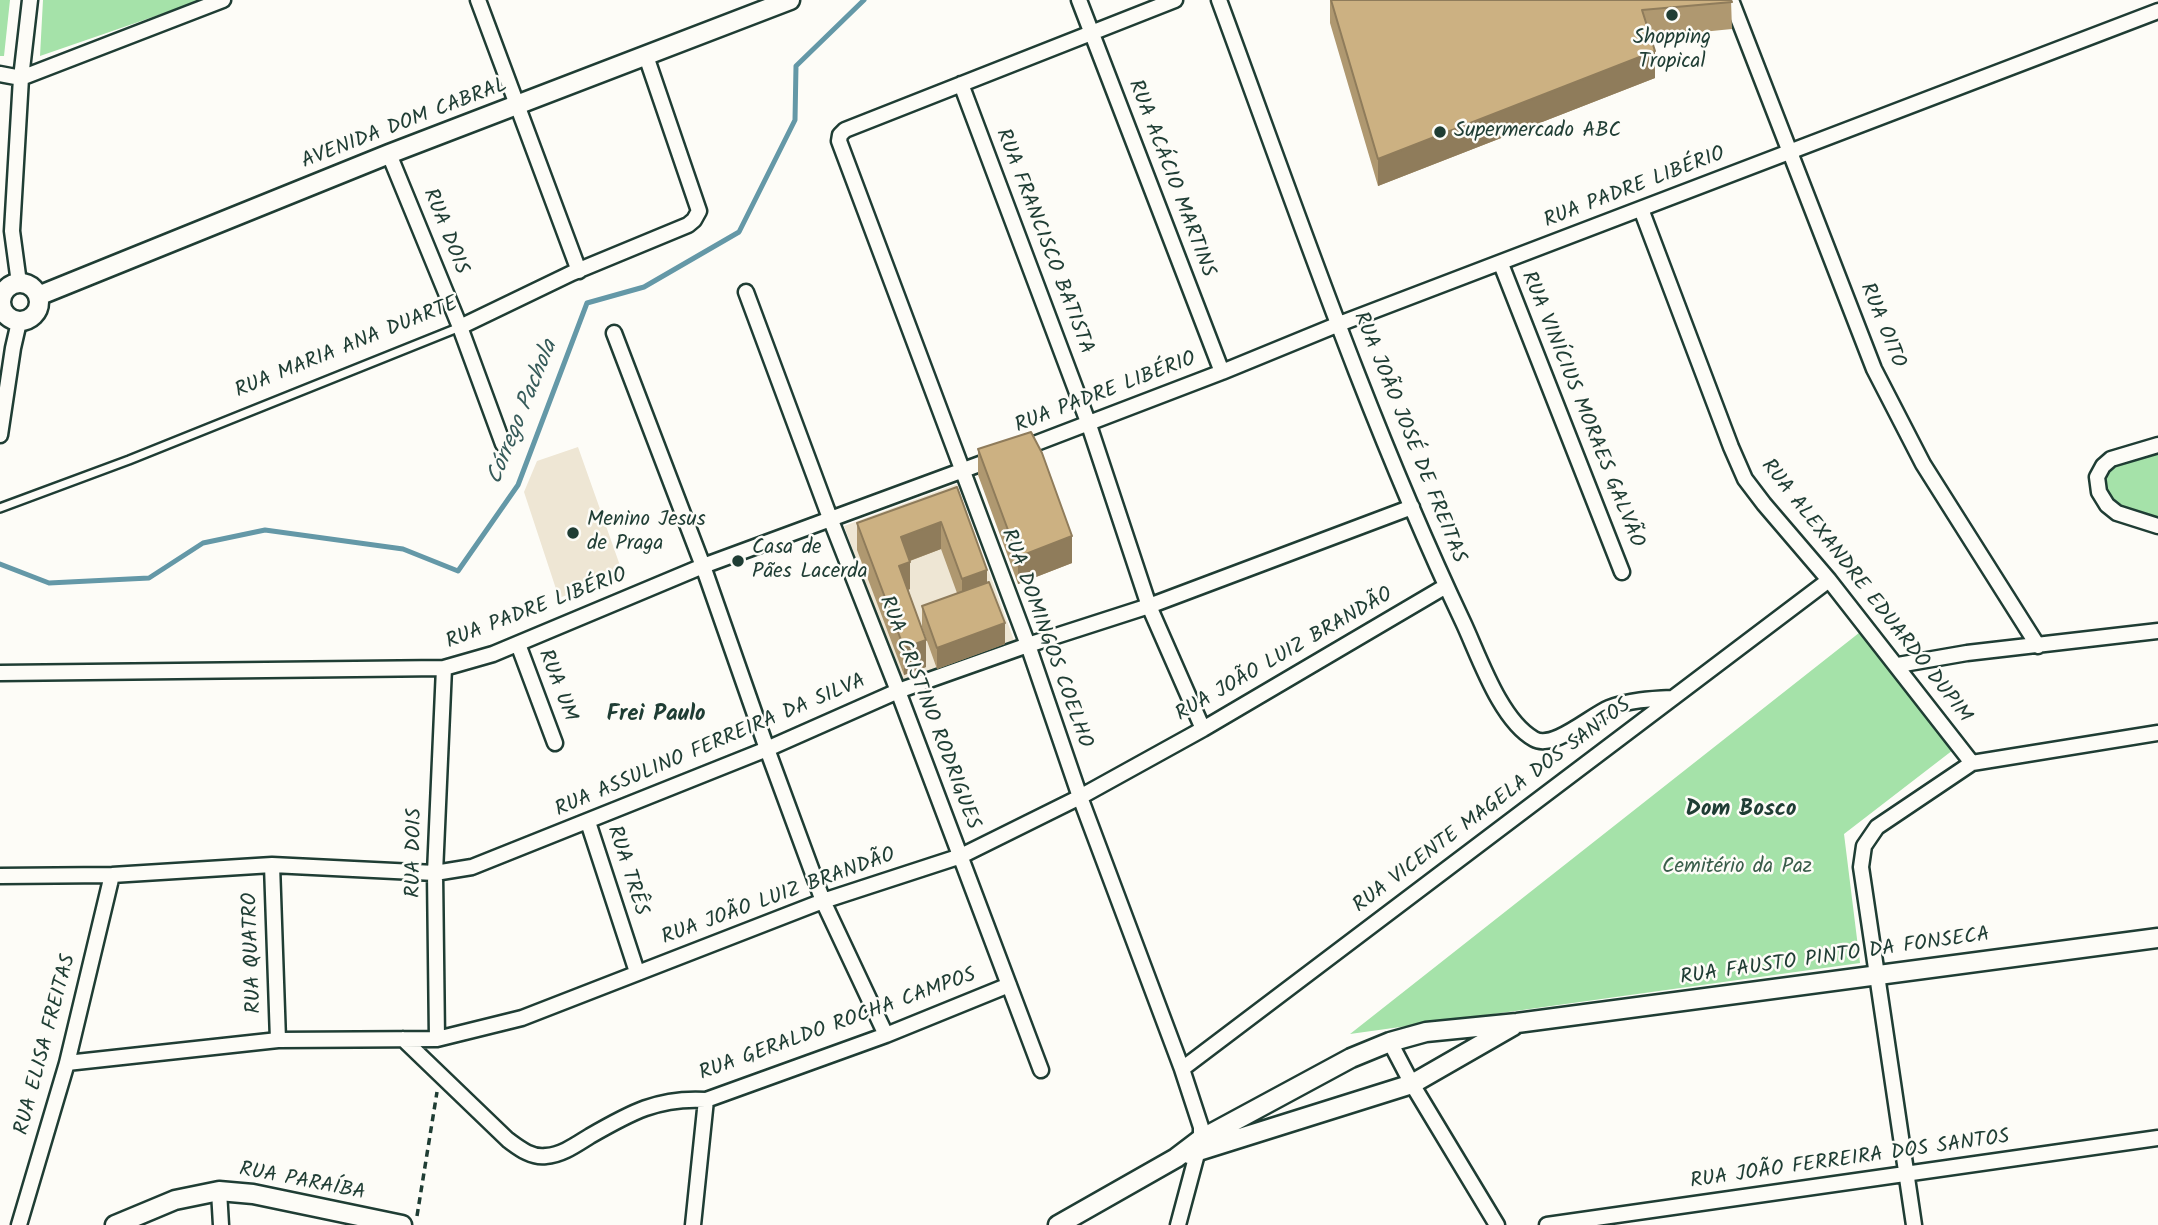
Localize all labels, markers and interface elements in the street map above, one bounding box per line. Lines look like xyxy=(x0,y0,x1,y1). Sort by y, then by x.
marker: Shopping Tropical xyxy=(1664,7,1680,23)
place label: Shopping Tropical xyxy=(1633,26,1711,76)
street label: AVENIDA DOM CABRAL xyxy=(299,74,511,176)
street label: RUA ACÁCIO MARTINS xyxy=(1121,77,1219,281)
place label: Supermercado ABC xyxy=(1454,119,1621,145)
marker: Supermercado ABC xyxy=(1432,124,1448,140)
street label: RUA FRANCISCO BATISTA xyxy=(988,126,1098,358)
street label: RUA PADRE LIBÉRIO xyxy=(1541,143,1729,235)
street label: RUA DOIS xyxy=(415,186,473,278)
street label: RUA VINÍCIUS MORAES GALVÃO xyxy=(1514,268,1648,552)
street label: RUA OITO xyxy=(1853,280,1909,372)
street label: RUA MARIA ANA DUARTE xyxy=(232,293,462,405)
street label: RUA JOÃO JOSÉ DE FREITAS xyxy=(1346,309,1470,567)
water label: Córrego Pachola xyxy=(483,337,565,489)
street label: RUA PADRE LIBÉRIO xyxy=(1012,348,1200,440)
street label: RUA ALEXANDRE EDUARDO DUPIM xyxy=(1754,455,1976,729)
place label: Menino Jesus de Praga xyxy=(587,508,706,558)
marker: Menino Jesus de Praga xyxy=(565,525,581,541)
street label: RUA DOMINGOS COELHO xyxy=(994,526,1096,752)
place label: Casa de Pães Lacerda xyxy=(752,536,868,586)
marker: Casa de Pães Lacerda xyxy=(730,553,746,569)
street label: RUA PADRE LIBÉRIO xyxy=(443,564,631,656)
street label: RUA JOÃO LUIZ BRANDÃO xyxy=(1172,583,1398,729)
street label: RUA CRISTINO RODRIGUES xyxy=(872,593,984,833)
street label: RUA UM xyxy=(531,646,581,726)
street label: RUA ASSULINO FERREIRA DA SILVA xyxy=(552,670,870,824)
street label: RUA VICENTE MAGELA DOS SANTOS xyxy=(1349,694,1637,920)
district label: Frei Paulo xyxy=(607,702,705,730)
district label: Dom Bosco xyxy=(1686,797,1796,825)
street label: RUA DOIS xyxy=(403,808,429,898)
street label: RUA TRÊS xyxy=(600,823,652,919)
street label: RUA JOÃO LUIZ BRANDÃO xyxy=(659,844,899,952)
park label: Cemitério da Paz xyxy=(1662,855,1812,881)
street label: RUA QUATRO xyxy=(239,892,269,1014)
street label: RUA FAUSTO PINTO DA FONSECA xyxy=(1679,924,1991,992)
street label: RUA ELISA FREITAS xyxy=(11,952,83,1138)
street label: RUA GERALDO ROCHA CAMPOS xyxy=(696,964,980,1088)
street label: RUA JOÃO FERREIRA DOS SANTOS xyxy=(1689,1126,2011,1196)
street label: RUA PARAÍBA xyxy=(237,1158,367,1208)

